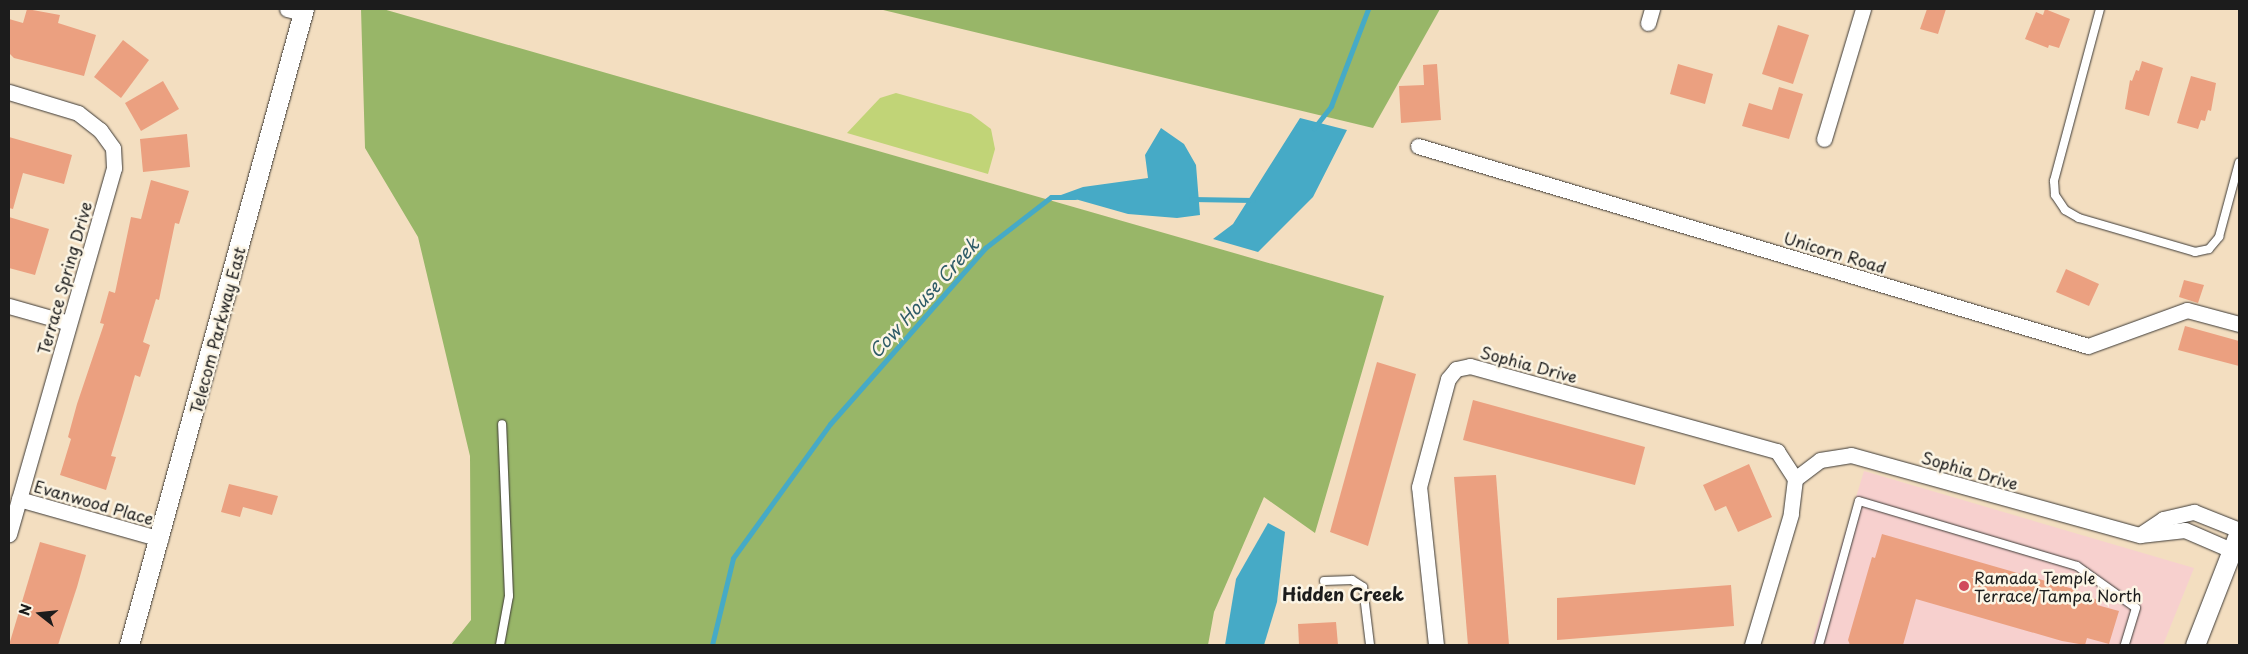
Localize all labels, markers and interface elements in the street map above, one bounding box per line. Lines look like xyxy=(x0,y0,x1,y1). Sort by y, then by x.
street label: Terrace Spring Drive xyxy=(33,199,95,357)
street label: Unicorn Road xyxy=(1782,228,1888,276)
water label: Cow House Creek xyxy=(864,233,984,363)
street label: Telecom Parkway East xyxy=(185,245,249,415)
street label: Sophia Drive xyxy=(1479,342,1579,386)
street label: Sophia Drive xyxy=(1920,447,2020,493)
street label: Evanwood Place xyxy=(32,476,156,528)
place label: Ramada Temple Terrace/Tampa North xyxy=(1974,567,2142,605)
marker: Ramada Temple Terrace/Tampa North xyxy=(1958,580,1970,592)
district label: Hidden Creek xyxy=(1281,583,1405,605)
north arrow xyxy=(15,589,65,639)
text: N xyxy=(13,602,37,618)

